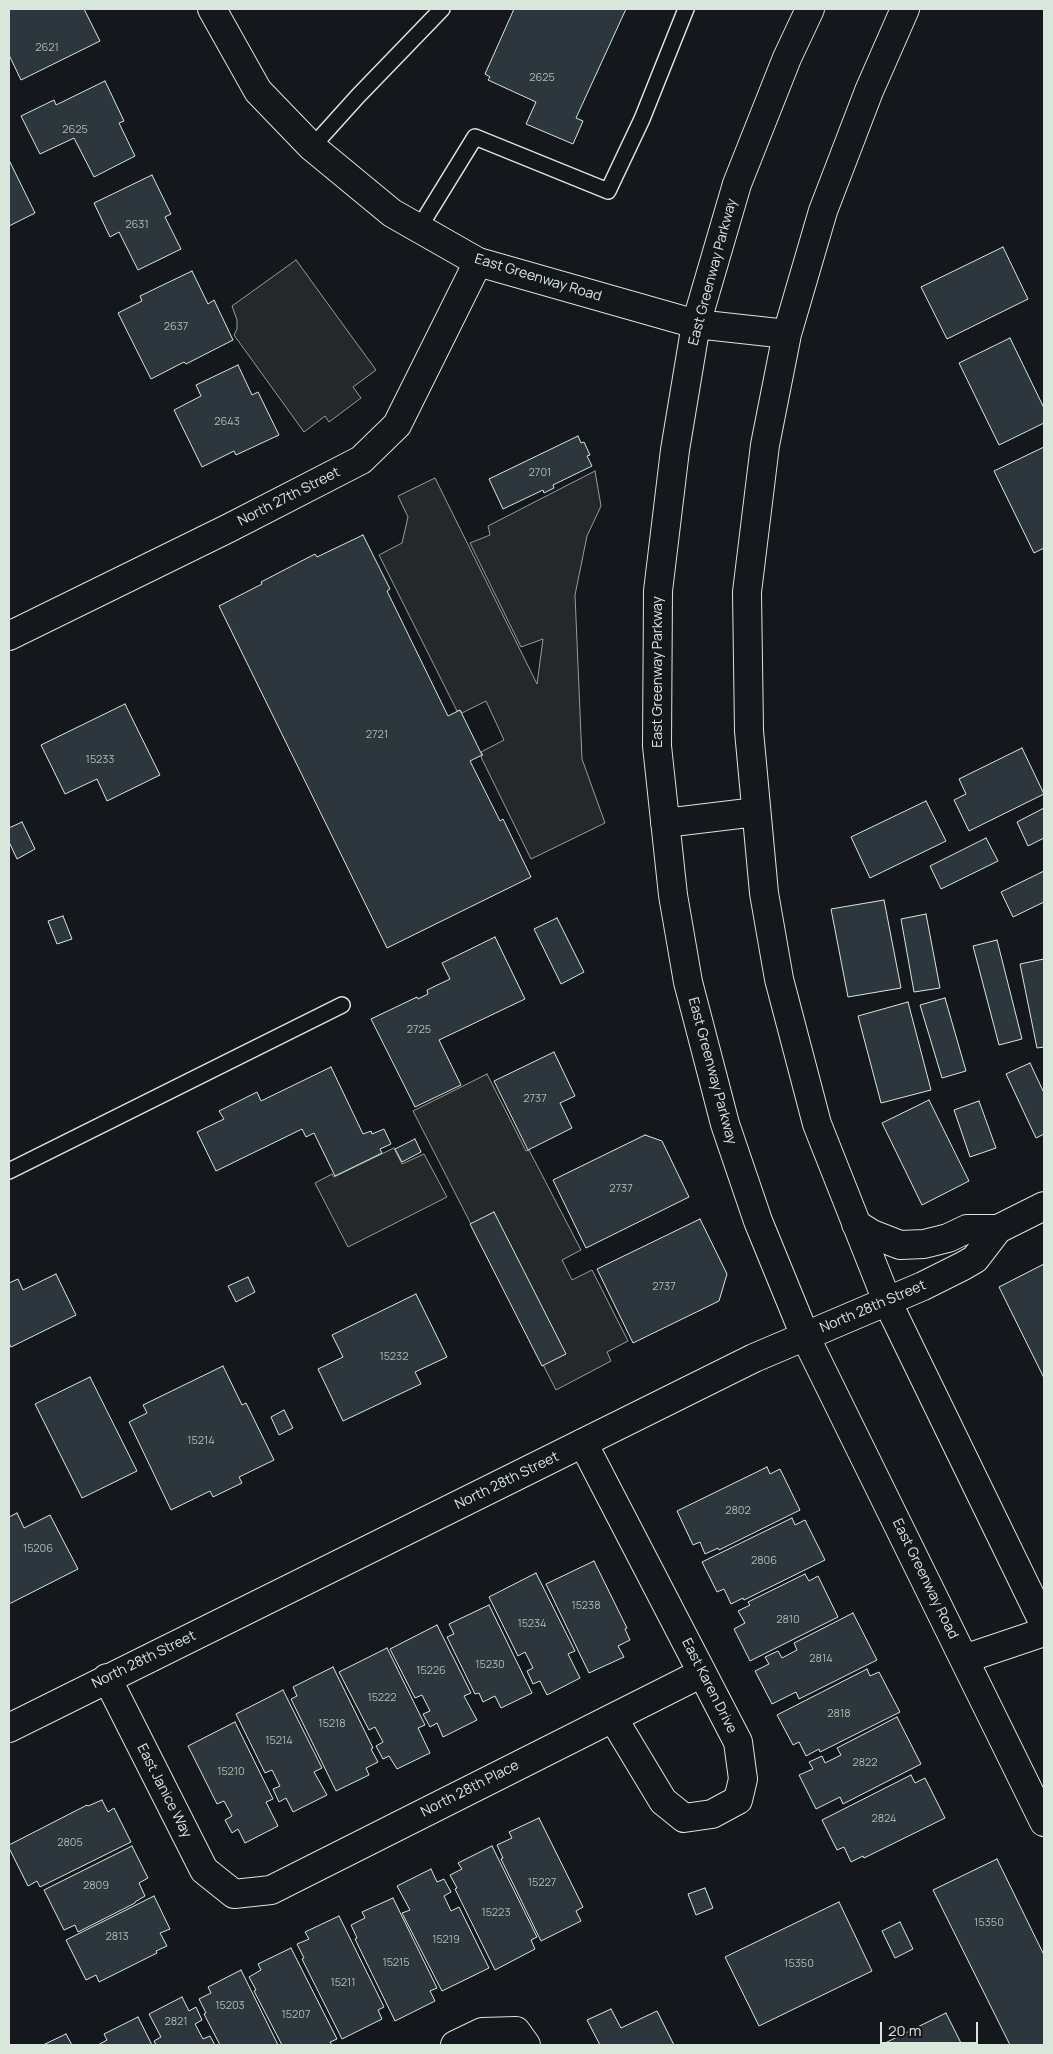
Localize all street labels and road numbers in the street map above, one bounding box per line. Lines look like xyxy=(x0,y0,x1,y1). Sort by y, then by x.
street label: East Greenway Parkway xyxy=(685,197,741,347)
street label: East Greenway Road xyxy=(473,251,603,305)
street label: North 27th Street xyxy=(235,464,343,530)
street label: East Greenway Parkway xyxy=(650,596,666,748)
street label: East Greenway Parkway xyxy=(684,996,740,1146)
street label: North 28th Street xyxy=(817,1277,929,1337)
street label: North 28th Street xyxy=(452,1449,562,1513)
street label: East Greenway Road xyxy=(889,1516,961,1642)
street label: North 28th Street xyxy=(89,1628,199,1692)
street label: East Karen Drive xyxy=(678,1636,740,1736)
street label: East Janice Way xyxy=(133,1741,195,1841)
street label: North 28th Place xyxy=(418,1757,522,1821)

